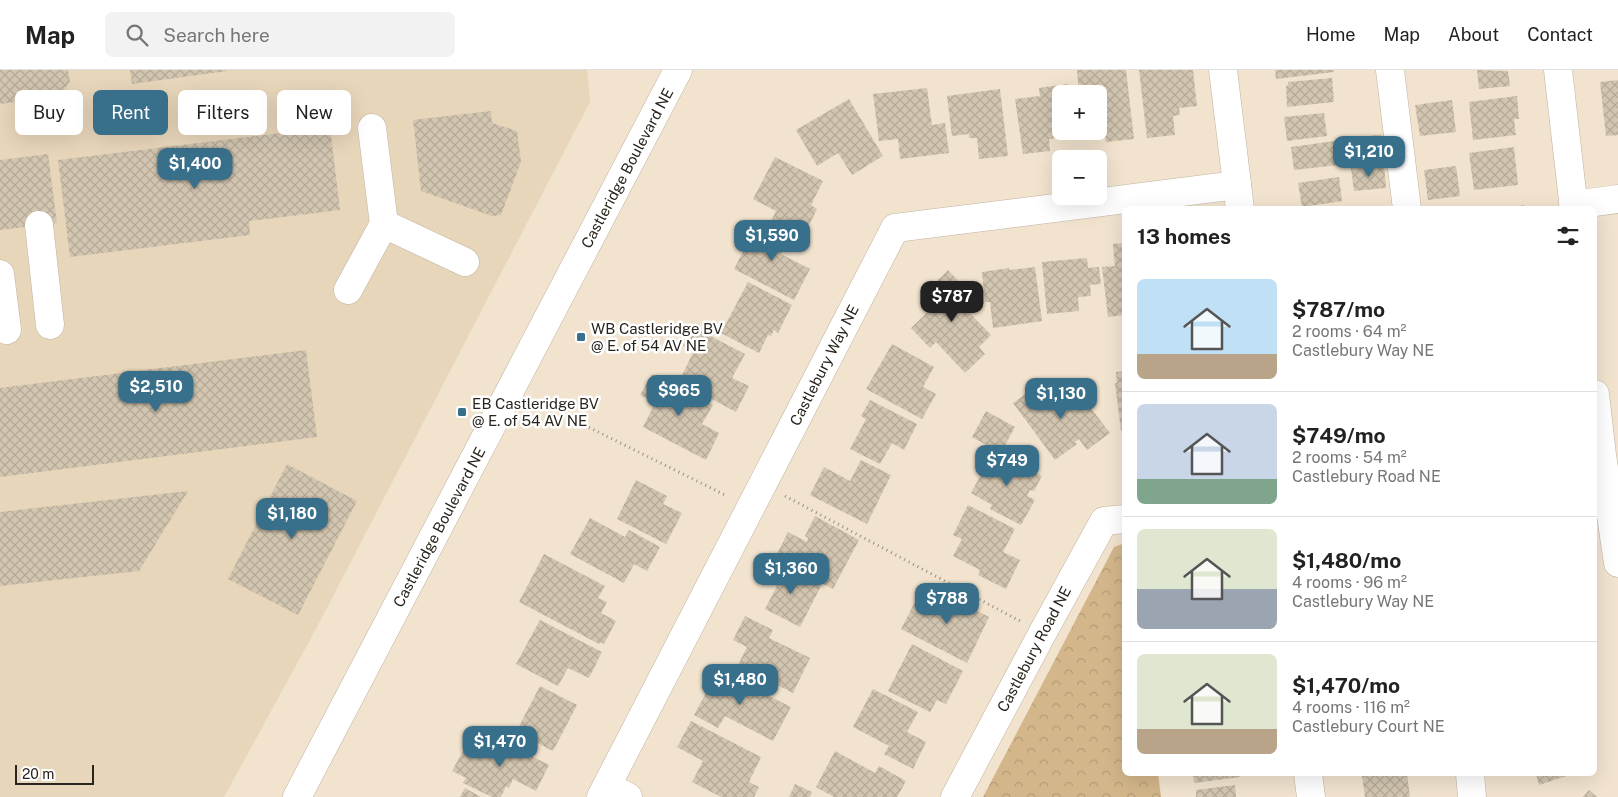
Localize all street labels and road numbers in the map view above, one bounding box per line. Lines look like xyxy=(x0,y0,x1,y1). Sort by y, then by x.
street label: Castleridge Boulevard NE xyxy=(578,85,676,251)
street label: Castlebury Way NE xyxy=(786,302,862,428)
street label: Castleridge Boulevard NE xyxy=(390,444,488,610)
street label: Castlebury Road NE xyxy=(994,583,1074,715)

